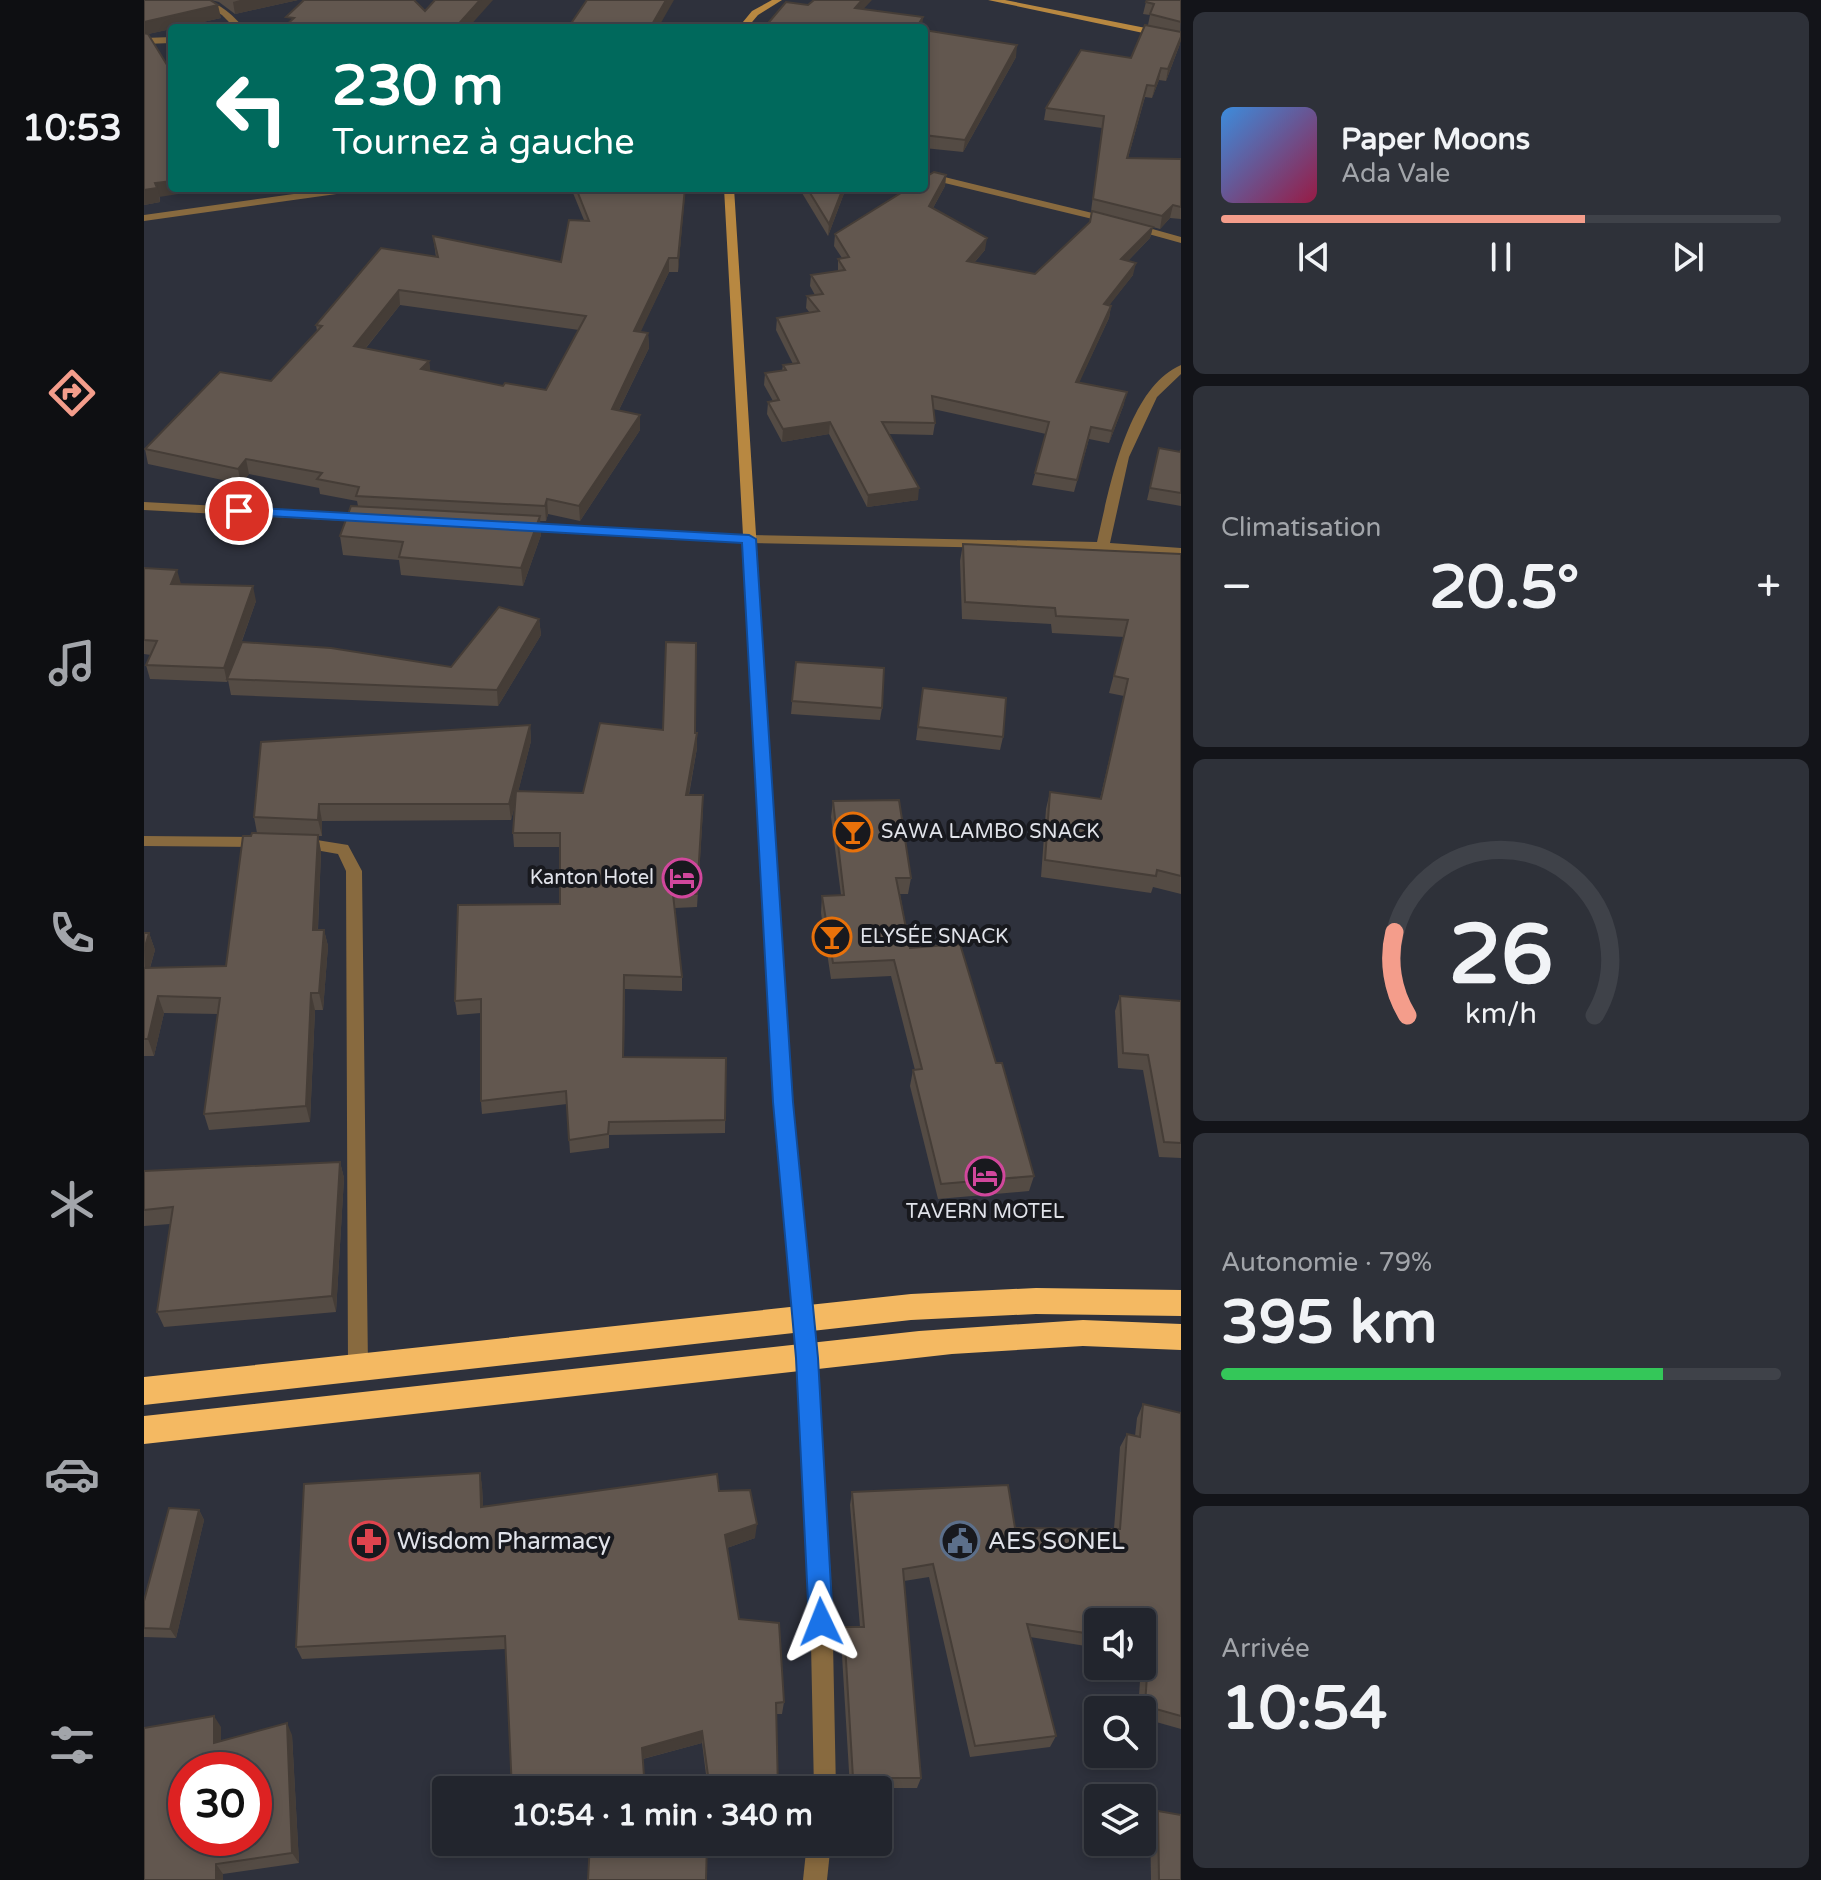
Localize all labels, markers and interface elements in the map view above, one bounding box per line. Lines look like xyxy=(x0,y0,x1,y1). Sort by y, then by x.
text: 230 m xyxy=(332,53,503,120)
icon: left xyxy=(200,56,304,160)
text: 10:53 xyxy=(22,107,122,150)
text: Tournez à gauche xyxy=(332,121,635,164)
text: Paper Moons xyxy=(1341,121,1530,158)
text: Ada Vale xyxy=(1341,158,1450,189)
icon: previous xyxy=(1292,235,1336,279)
icon: pause xyxy=(1479,235,1523,279)
icon: next xyxy=(1666,235,1710,279)
icon: directions xyxy=(44,365,100,421)
pin xyxy=(205,477,273,545)
icon: arrive xyxy=(217,489,261,533)
text: Climatisation xyxy=(1221,512,1381,543)
text: 20.5° xyxy=(1429,552,1579,624)
text: − xyxy=(1221,561,1252,614)
text: + xyxy=(1756,561,1781,614)
icon: music xyxy=(44,635,100,691)
bar icon: SAWA LAMBO SNACK xyxy=(832,811,874,853)
place label: SAWA LAMBO SNACK xyxy=(881,820,1100,844)
hotel icon: Kanton Hotel xyxy=(661,857,703,899)
place label: Kanton Hotel xyxy=(530,866,654,890)
icon: phone xyxy=(44,905,100,961)
text: 26 xyxy=(1449,906,1553,1006)
bar icon: ELYSÉE SNACK xyxy=(811,916,853,958)
place label: ELYSÉE SNACK xyxy=(860,924,1008,949)
text: km/h xyxy=(1465,997,1537,1031)
hotel icon: TAVERN MOTEL xyxy=(964,1155,1006,1197)
icon: climate xyxy=(44,1176,100,1232)
place label: TAVERN MOTEL xyxy=(906,1200,1065,1224)
text: Autonomie · 79% xyxy=(1221,1247,1432,1278)
text: 395 km xyxy=(1221,1287,1437,1359)
icon: car xyxy=(44,1446,100,1502)
pharmacy icon: Wisdom Pharmacy xyxy=(348,1520,390,1562)
public building icon: AES SONEL xyxy=(939,1520,981,1562)
place label: Wisdom Pharmacy xyxy=(397,1527,611,1556)
place label: AES SONEL xyxy=(988,1527,1125,1556)
position arrow xyxy=(779,1580,863,1664)
map controls xyxy=(1084,1608,1156,1856)
button: sound xyxy=(1084,1608,1156,1680)
text: Arrivée xyxy=(1221,1633,1310,1664)
text: 10:54 xyxy=(1221,1673,1387,1745)
button: search xyxy=(1084,1696,1156,1768)
icon: filters xyxy=(44,1717,100,1773)
speed limit sign: 30 xyxy=(168,1752,272,1856)
button: layers xyxy=(1084,1784,1156,1856)
text: 10:54 · 1 min · 340 m xyxy=(511,1797,813,1834)

